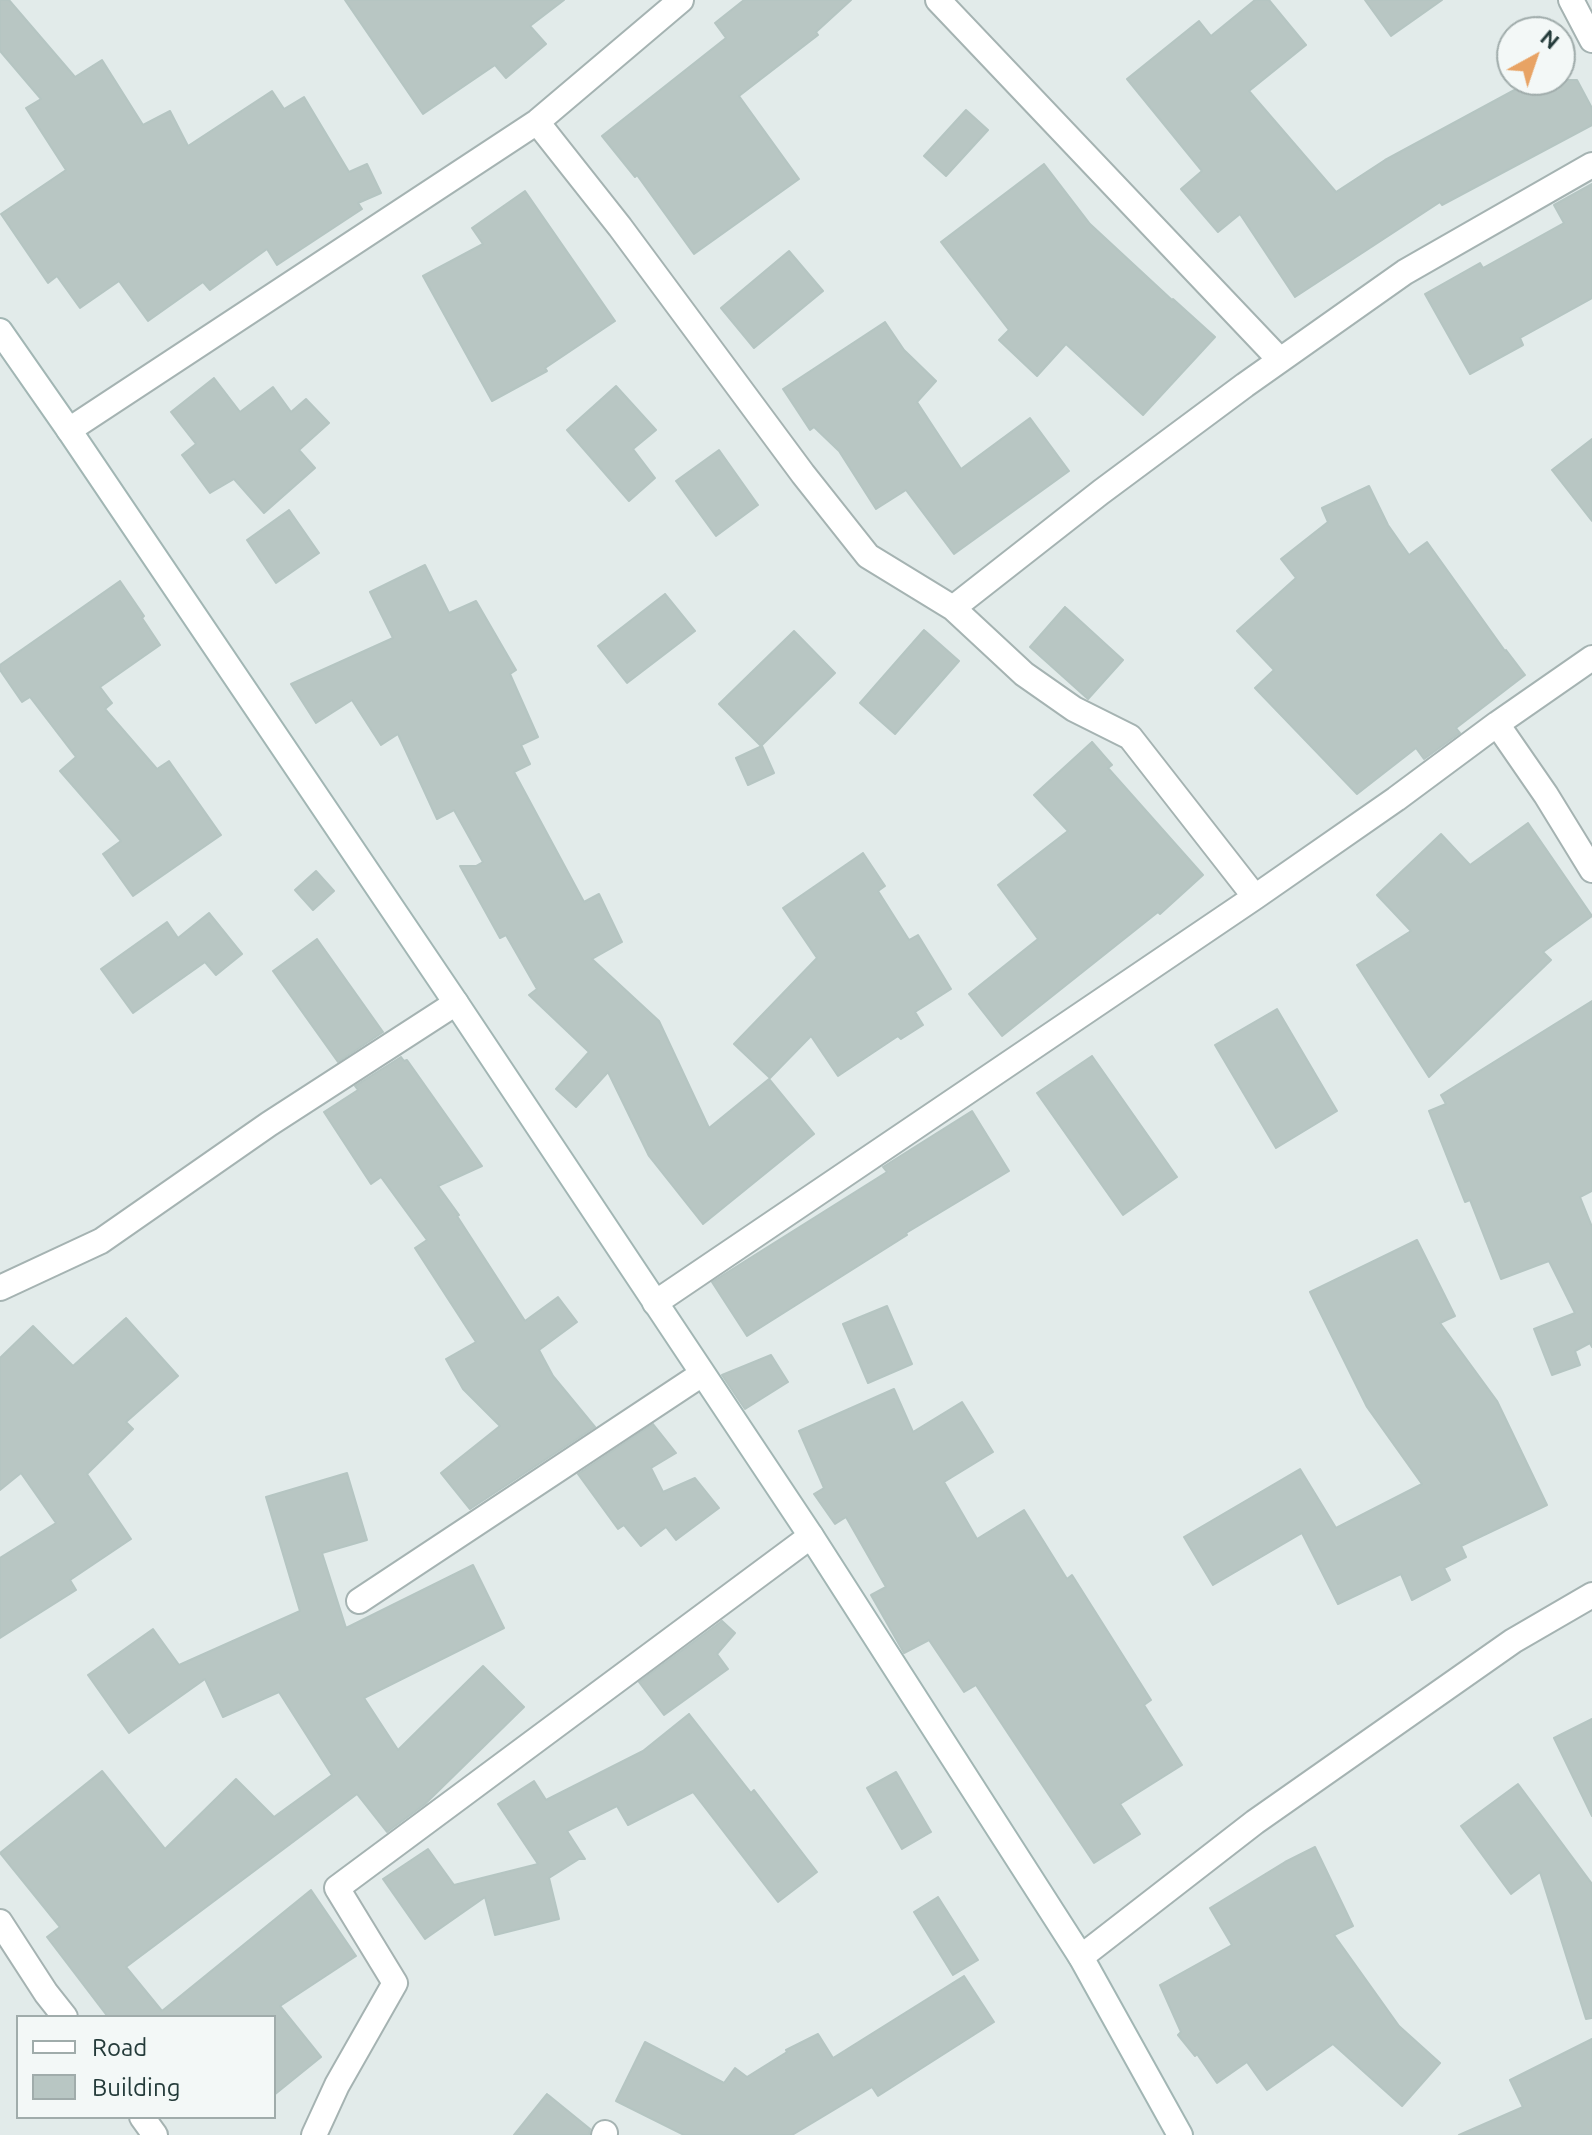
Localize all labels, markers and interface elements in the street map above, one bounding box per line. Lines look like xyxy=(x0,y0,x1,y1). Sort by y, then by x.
north arrow xyxy=(1496,16,1576,96)
text: N xyxy=(1536,24,1565,54)
legend xyxy=(16,2015,276,2119)
text: Road xyxy=(92,2034,147,2061)
text: Building xyxy=(92,2074,180,2101)

